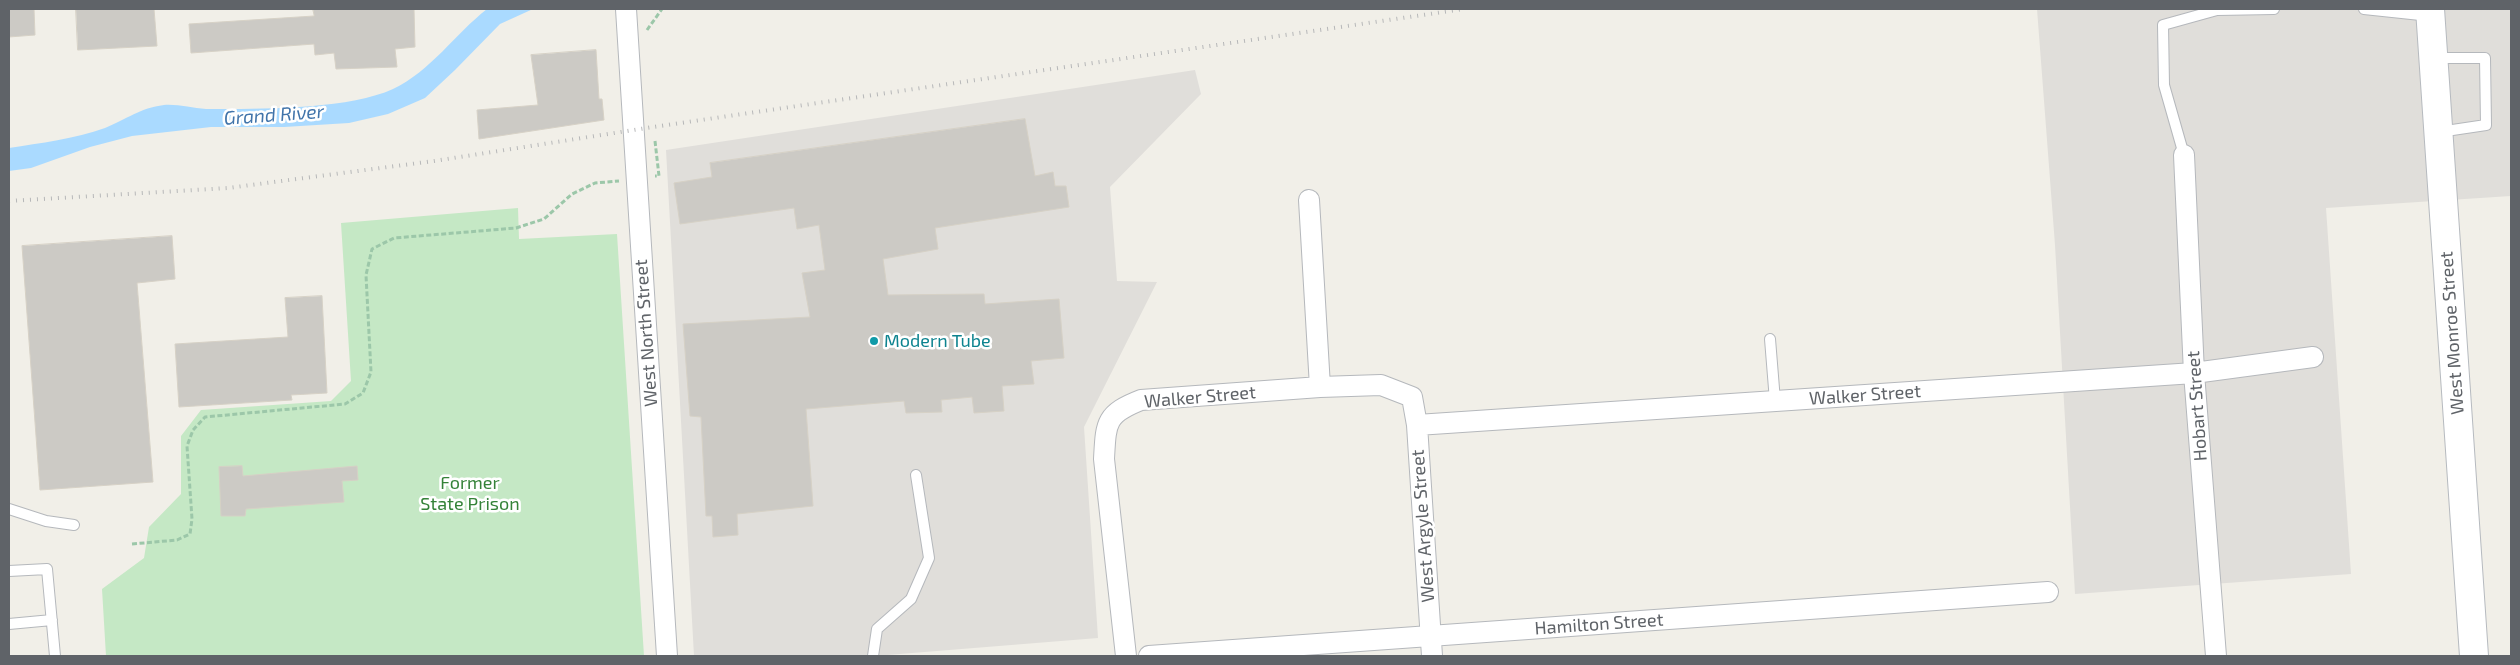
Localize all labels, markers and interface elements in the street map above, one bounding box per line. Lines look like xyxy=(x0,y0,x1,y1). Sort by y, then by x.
water label: Grand River xyxy=(223,100,325,130)
street label: West Monroe Street xyxy=(2436,251,2468,415)
street label: West North Street xyxy=(630,258,662,408)
place label: Modern Tube xyxy=(884,330,991,352)
marker: Modern Tube xyxy=(868,335,880,347)
street label: Hobart Street xyxy=(2182,350,2212,462)
street label: Walker Street xyxy=(1808,380,1922,410)
street label: Walker Street xyxy=(1143,381,1257,413)
street label: West Argyle Street xyxy=(1407,449,1439,603)
park label: Former State Prison xyxy=(420,472,520,514)
street label: Hamilton Street xyxy=(1534,609,1664,639)

